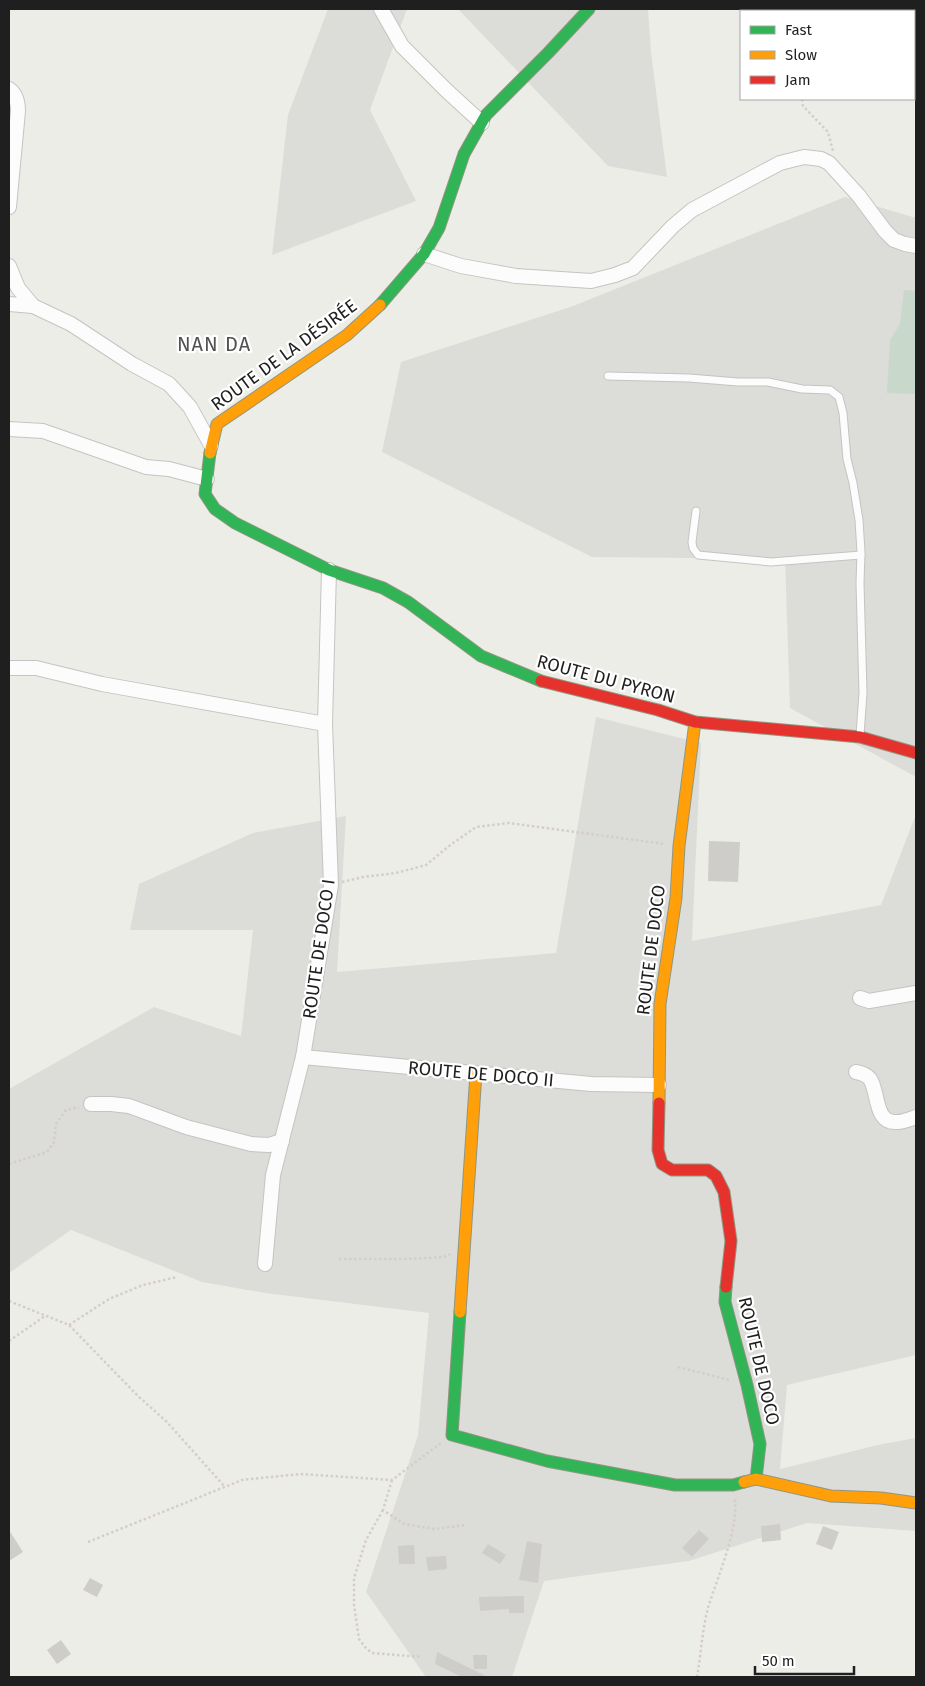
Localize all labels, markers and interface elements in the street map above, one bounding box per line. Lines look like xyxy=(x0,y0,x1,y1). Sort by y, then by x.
legend xyxy=(740,10,915,100)
text: Fast xyxy=(785,21,812,39)
text: Slow xyxy=(785,46,817,64)
text: Jam xyxy=(785,71,811,89)
street label: ROUTE DE LA DÉSIRÉE xyxy=(206,294,361,415)
district label: NAN DA xyxy=(177,332,251,356)
street label: ROUTE DU PYRON xyxy=(534,650,678,708)
street label: ROUTE DE DOCO I xyxy=(298,878,340,1020)
street label: ROUTE DE DOCO xyxy=(632,884,670,1016)
street label: ROUTE DE DOCO II xyxy=(407,1057,555,1091)
street label: ROUTE DE DOCO xyxy=(734,1295,784,1427)
scale bar xyxy=(755,1644,854,1676)
text: 50 m xyxy=(762,1652,795,1670)

